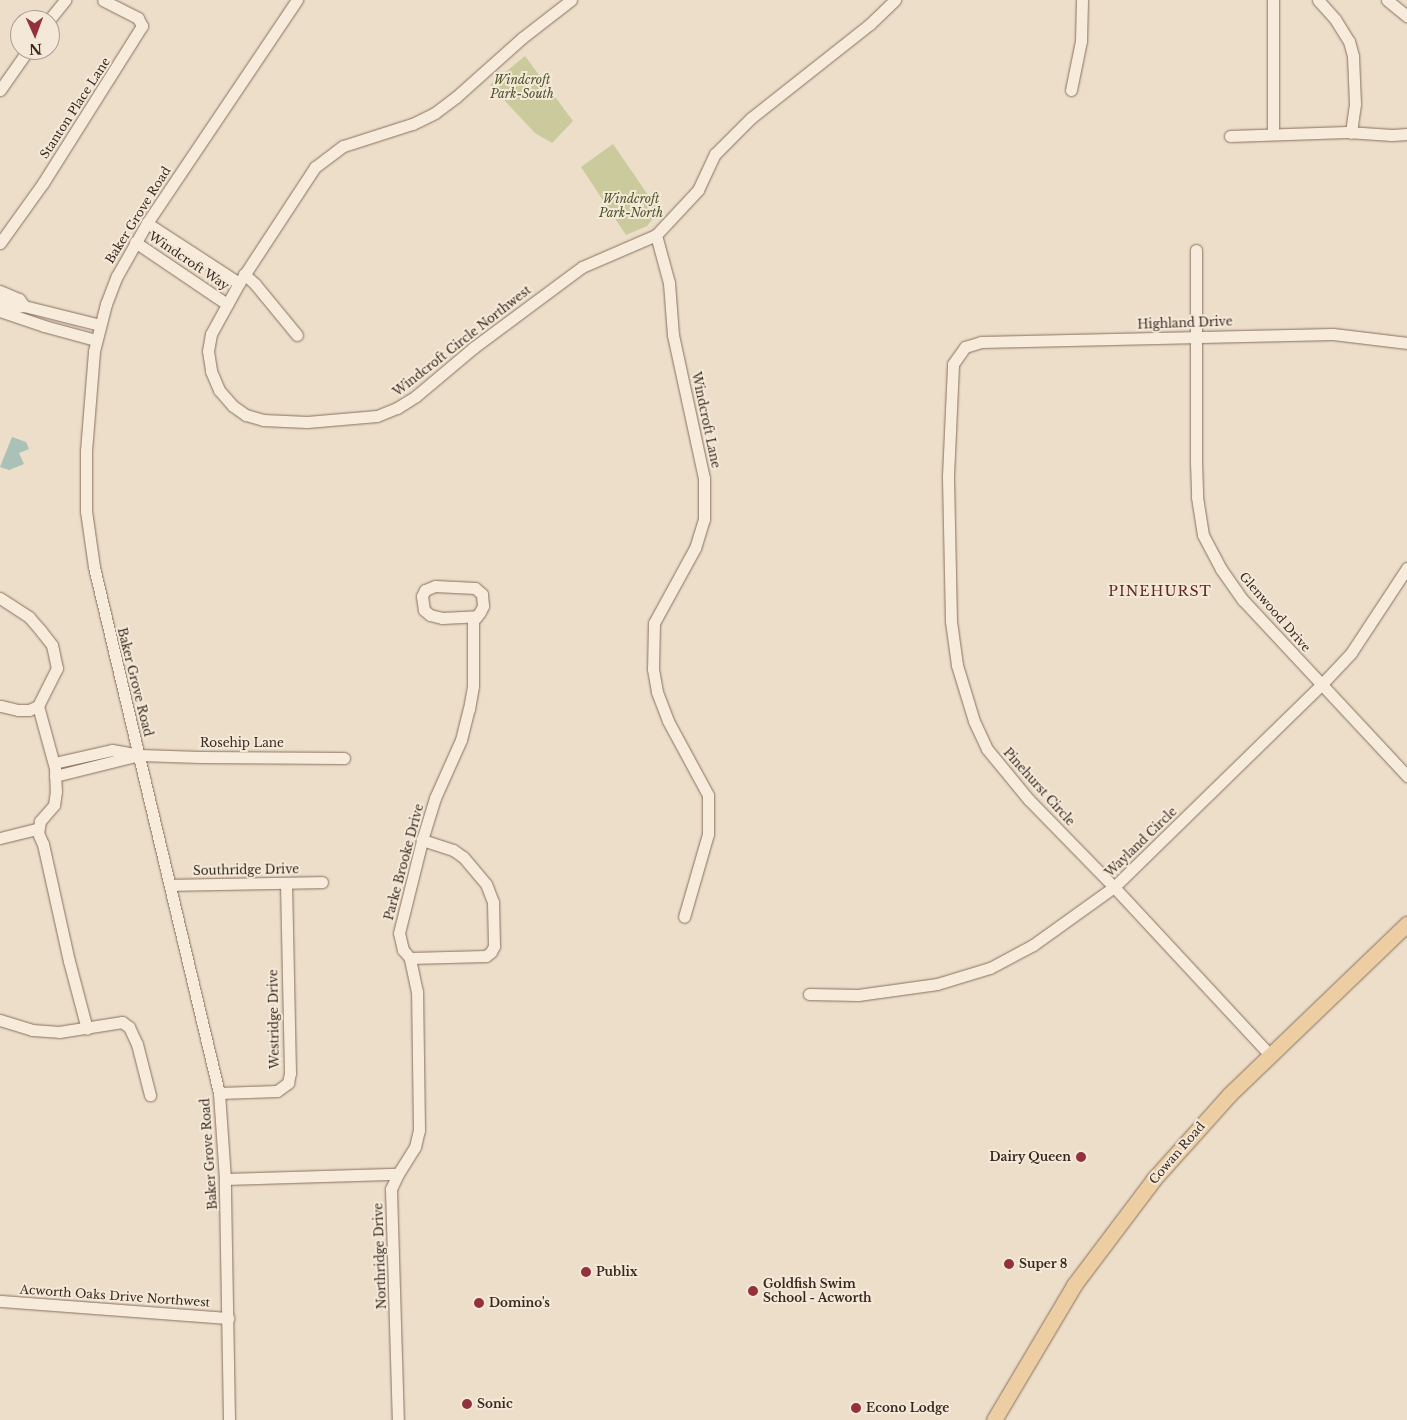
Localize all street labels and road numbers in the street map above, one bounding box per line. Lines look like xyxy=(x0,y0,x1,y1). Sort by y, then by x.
street label: Stanton Place Lane xyxy=(37,55,113,161)
street label: Baker Grove Road xyxy=(102,164,174,266)
street label: Windcroft Way xyxy=(146,229,232,293)
street label: Windcroft Circle Northwest xyxy=(390,283,534,399)
street label: Highland Drive xyxy=(1137,314,1233,332)
street label: Windcroft Lane xyxy=(689,371,723,469)
street label: Glenwood Drive xyxy=(1237,569,1313,655)
street label: Baker Grove Road xyxy=(114,626,156,738)
street label: Rosehip Lane xyxy=(200,736,284,750)
street label: Pinehurst Circle xyxy=(1000,745,1078,829)
street label: Parke Brooke Drive xyxy=(382,802,426,922)
street label: Wayland Circle xyxy=(1102,804,1180,880)
street label: Southridge Drive xyxy=(193,862,299,878)
street label: Westridge Drive xyxy=(266,969,282,1069)
street label: Baker Grove Road xyxy=(198,1098,220,1210)
street label: Cowan Road xyxy=(1146,1119,1208,1187)
street label: Northridge Drive xyxy=(371,1203,389,1309)
street label: Acworth Oaks Drive Northwest xyxy=(19,1282,211,1310)

